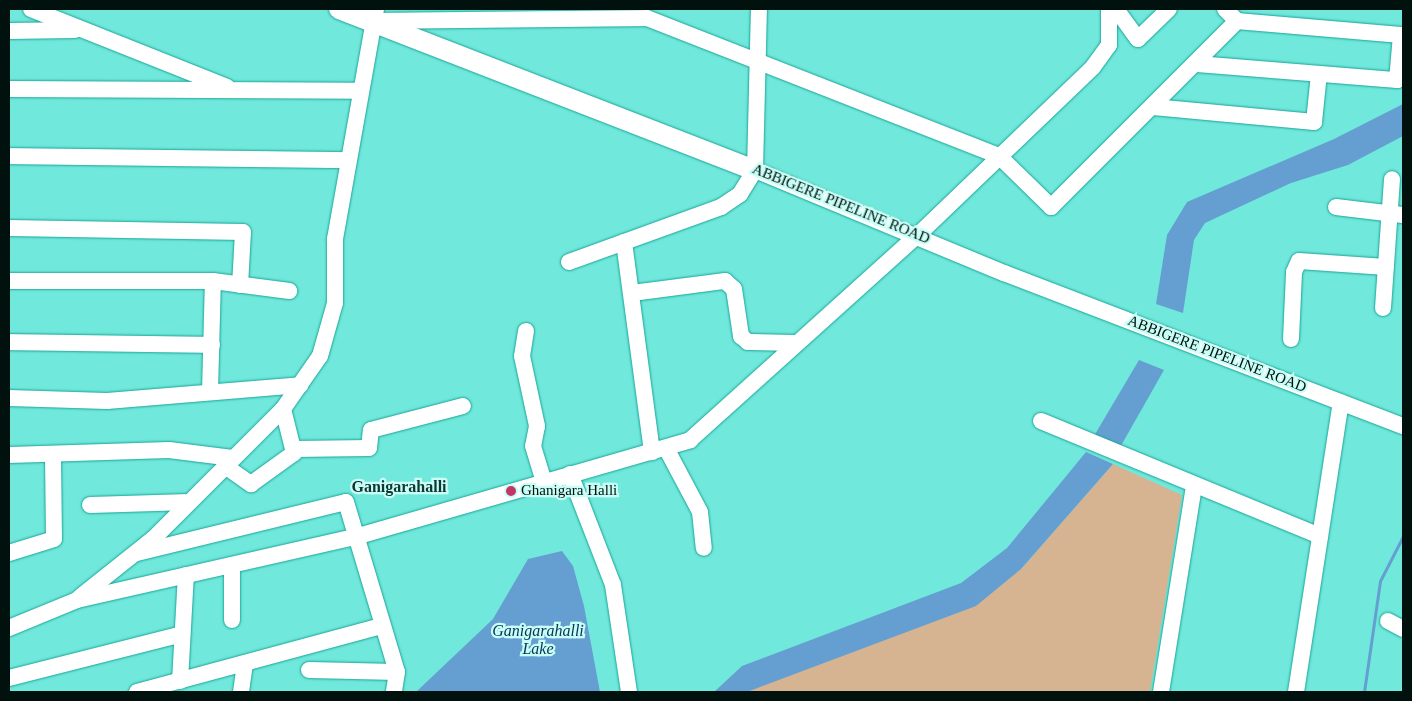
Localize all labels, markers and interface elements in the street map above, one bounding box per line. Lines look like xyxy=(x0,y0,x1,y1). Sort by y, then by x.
street label: ABBIGERE PIPELINE ROAD xyxy=(750,160,932,248)
street label: ABBIGERE PIPELINE ROAD xyxy=(1125,312,1309,396)
district label: Ganigarahalli xyxy=(351,477,447,497)
place label: Ghanigara Halli xyxy=(521,482,617,500)
marker: Ghanigara Halli xyxy=(505,485,517,497)
water label: Ganigarahalli Lake xyxy=(492,621,584,659)

